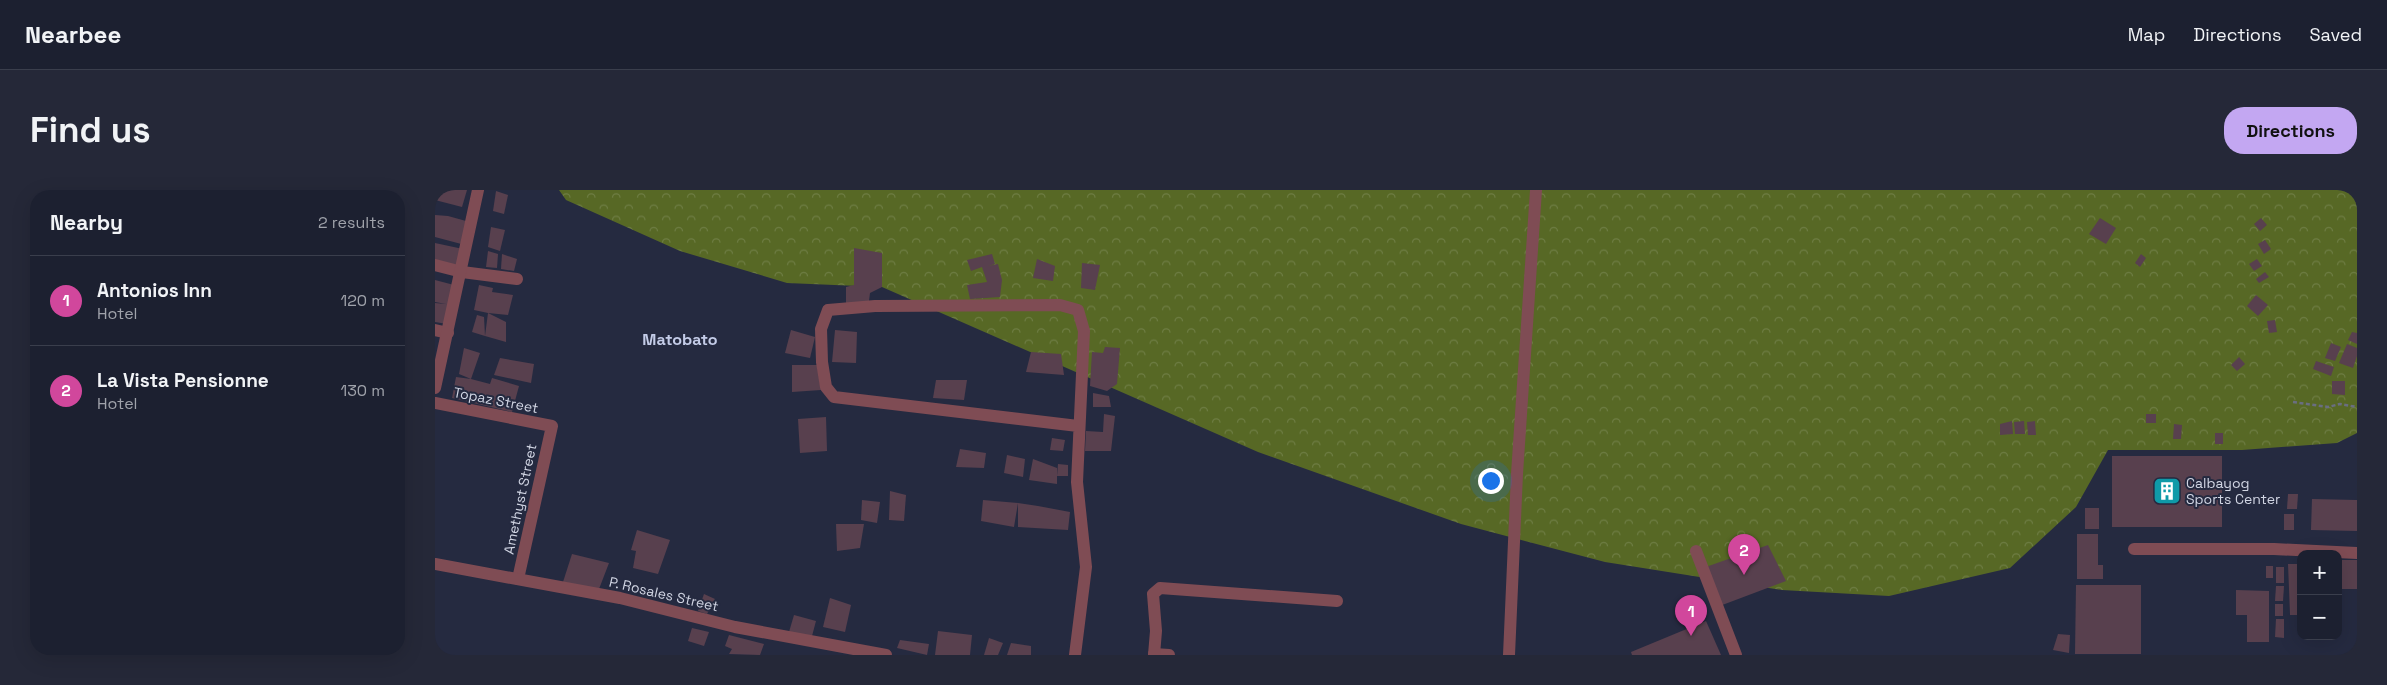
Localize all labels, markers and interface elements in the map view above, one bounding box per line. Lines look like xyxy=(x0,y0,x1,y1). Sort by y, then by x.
text: Nearbee xyxy=(25,19,121,50)
text: Map xyxy=(2128,23,2165,46)
text: Directions xyxy=(2193,23,2282,46)
text: Saved xyxy=(2310,23,2362,46)
button: Directions xyxy=(2224,107,2357,154)
text: Find us xyxy=(30,108,151,152)
text: Nearby xyxy=(50,209,123,236)
text: 2 results xyxy=(318,212,385,233)
text: Antonios Inn xyxy=(97,278,212,303)
text: 1 xyxy=(62,290,70,311)
text: 120 m xyxy=(341,290,385,311)
text: Hotel xyxy=(97,303,138,324)
district label: Matobato xyxy=(642,329,718,350)
text: La Vista Pensionne xyxy=(97,368,269,393)
text: 2 xyxy=(61,380,71,401)
text: 130 m xyxy=(341,380,385,401)
street label: Topaz Street xyxy=(452,383,540,417)
text: Hotel xyxy=(97,393,138,414)
street label: Amethyst Street xyxy=(500,442,540,556)
your location xyxy=(1478,468,1504,494)
place label: Calbayog Sports Center xyxy=(2186,474,2280,508)
building icon: Calbayog Sports Center xyxy=(2152,476,2182,506)
pin: 2 xyxy=(1728,534,1760,575)
map controls xyxy=(2297,550,2342,640)
button: + xyxy=(2297,550,2342,595)
street label: P. Rosales Street xyxy=(607,573,721,615)
pin: 1 xyxy=(1675,595,1707,636)
button: − xyxy=(2297,595,2342,640)

